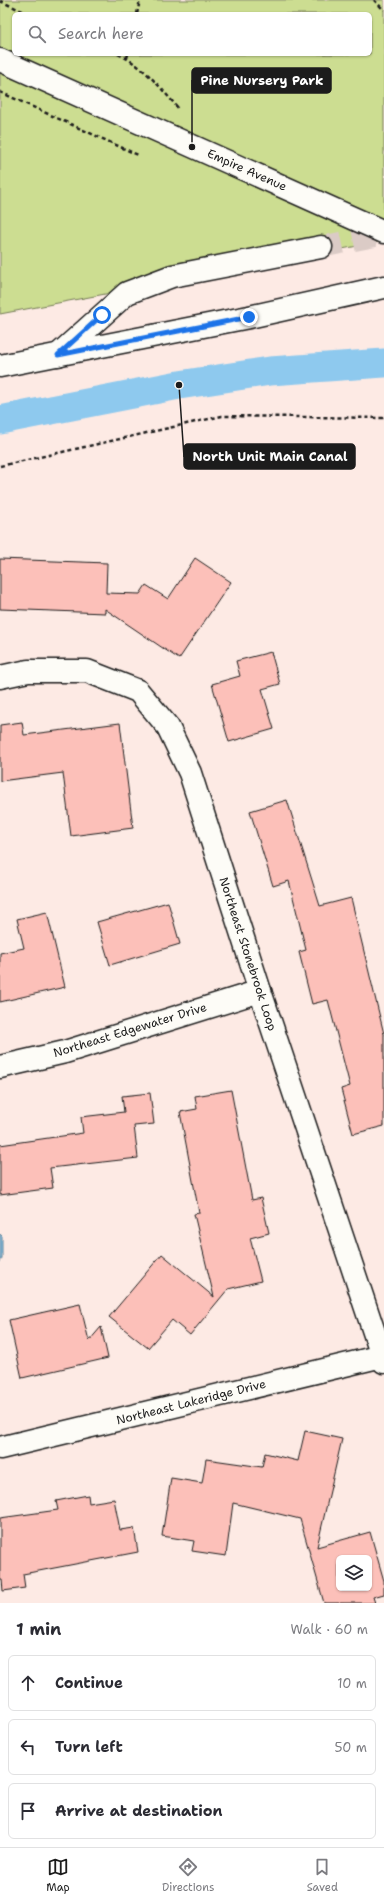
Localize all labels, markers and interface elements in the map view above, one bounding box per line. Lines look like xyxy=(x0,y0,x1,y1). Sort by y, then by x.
search box xyxy=(12,12,372,56)
icon: search xyxy=(26,23,48,45)
text: Search here xyxy=(58,24,144,44)
callout: Pine Nursery Park xyxy=(192,68,331,93)
text: Pine Nursery Park xyxy=(200,72,324,89)
street label: Empire Avenue xyxy=(205,145,290,195)
route start xyxy=(93,306,111,324)
route end xyxy=(240,308,258,326)
callout: North Unit Main Canal xyxy=(184,444,355,469)
text: North Unit Main Canal xyxy=(192,448,348,465)
street label: Northeast Stonebrook Loop xyxy=(216,875,281,1033)
street label: Northeast Edgewater Drive xyxy=(51,999,209,1061)
street label: Northeast Lakeridge Drive xyxy=(115,1376,268,1428)
map controls xyxy=(336,1555,372,1591)
button: layers xyxy=(336,1555,372,1591)
text: 1 min xyxy=(16,1618,61,1640)
text: Walk · 60 m xyxy=(291,1621,368,1638)
icon: ahead xyxy=(17,1672,39,1694)
text: Continue xyxy=(55,1673,123,1693)
text: 10 m xyxy=(337,1675,367,1692)
icon: left xyxy=(17,1736,39,1758)
text: Turn left xyxy=(55,1737,123,1757)
text: 50 m xyxy=(334,1739,367,1756)
icon: arrive xyxy=(17,1800,39,1822)
text: Arrive at destination xyxy=(55,1801,223,1821)
tab: Map xyxy=(46,1856,70,1895)
tab: Directions xyxy=(162,1856,214,1895)
tab: Saved xyxy=(307,1856,338,1895)

